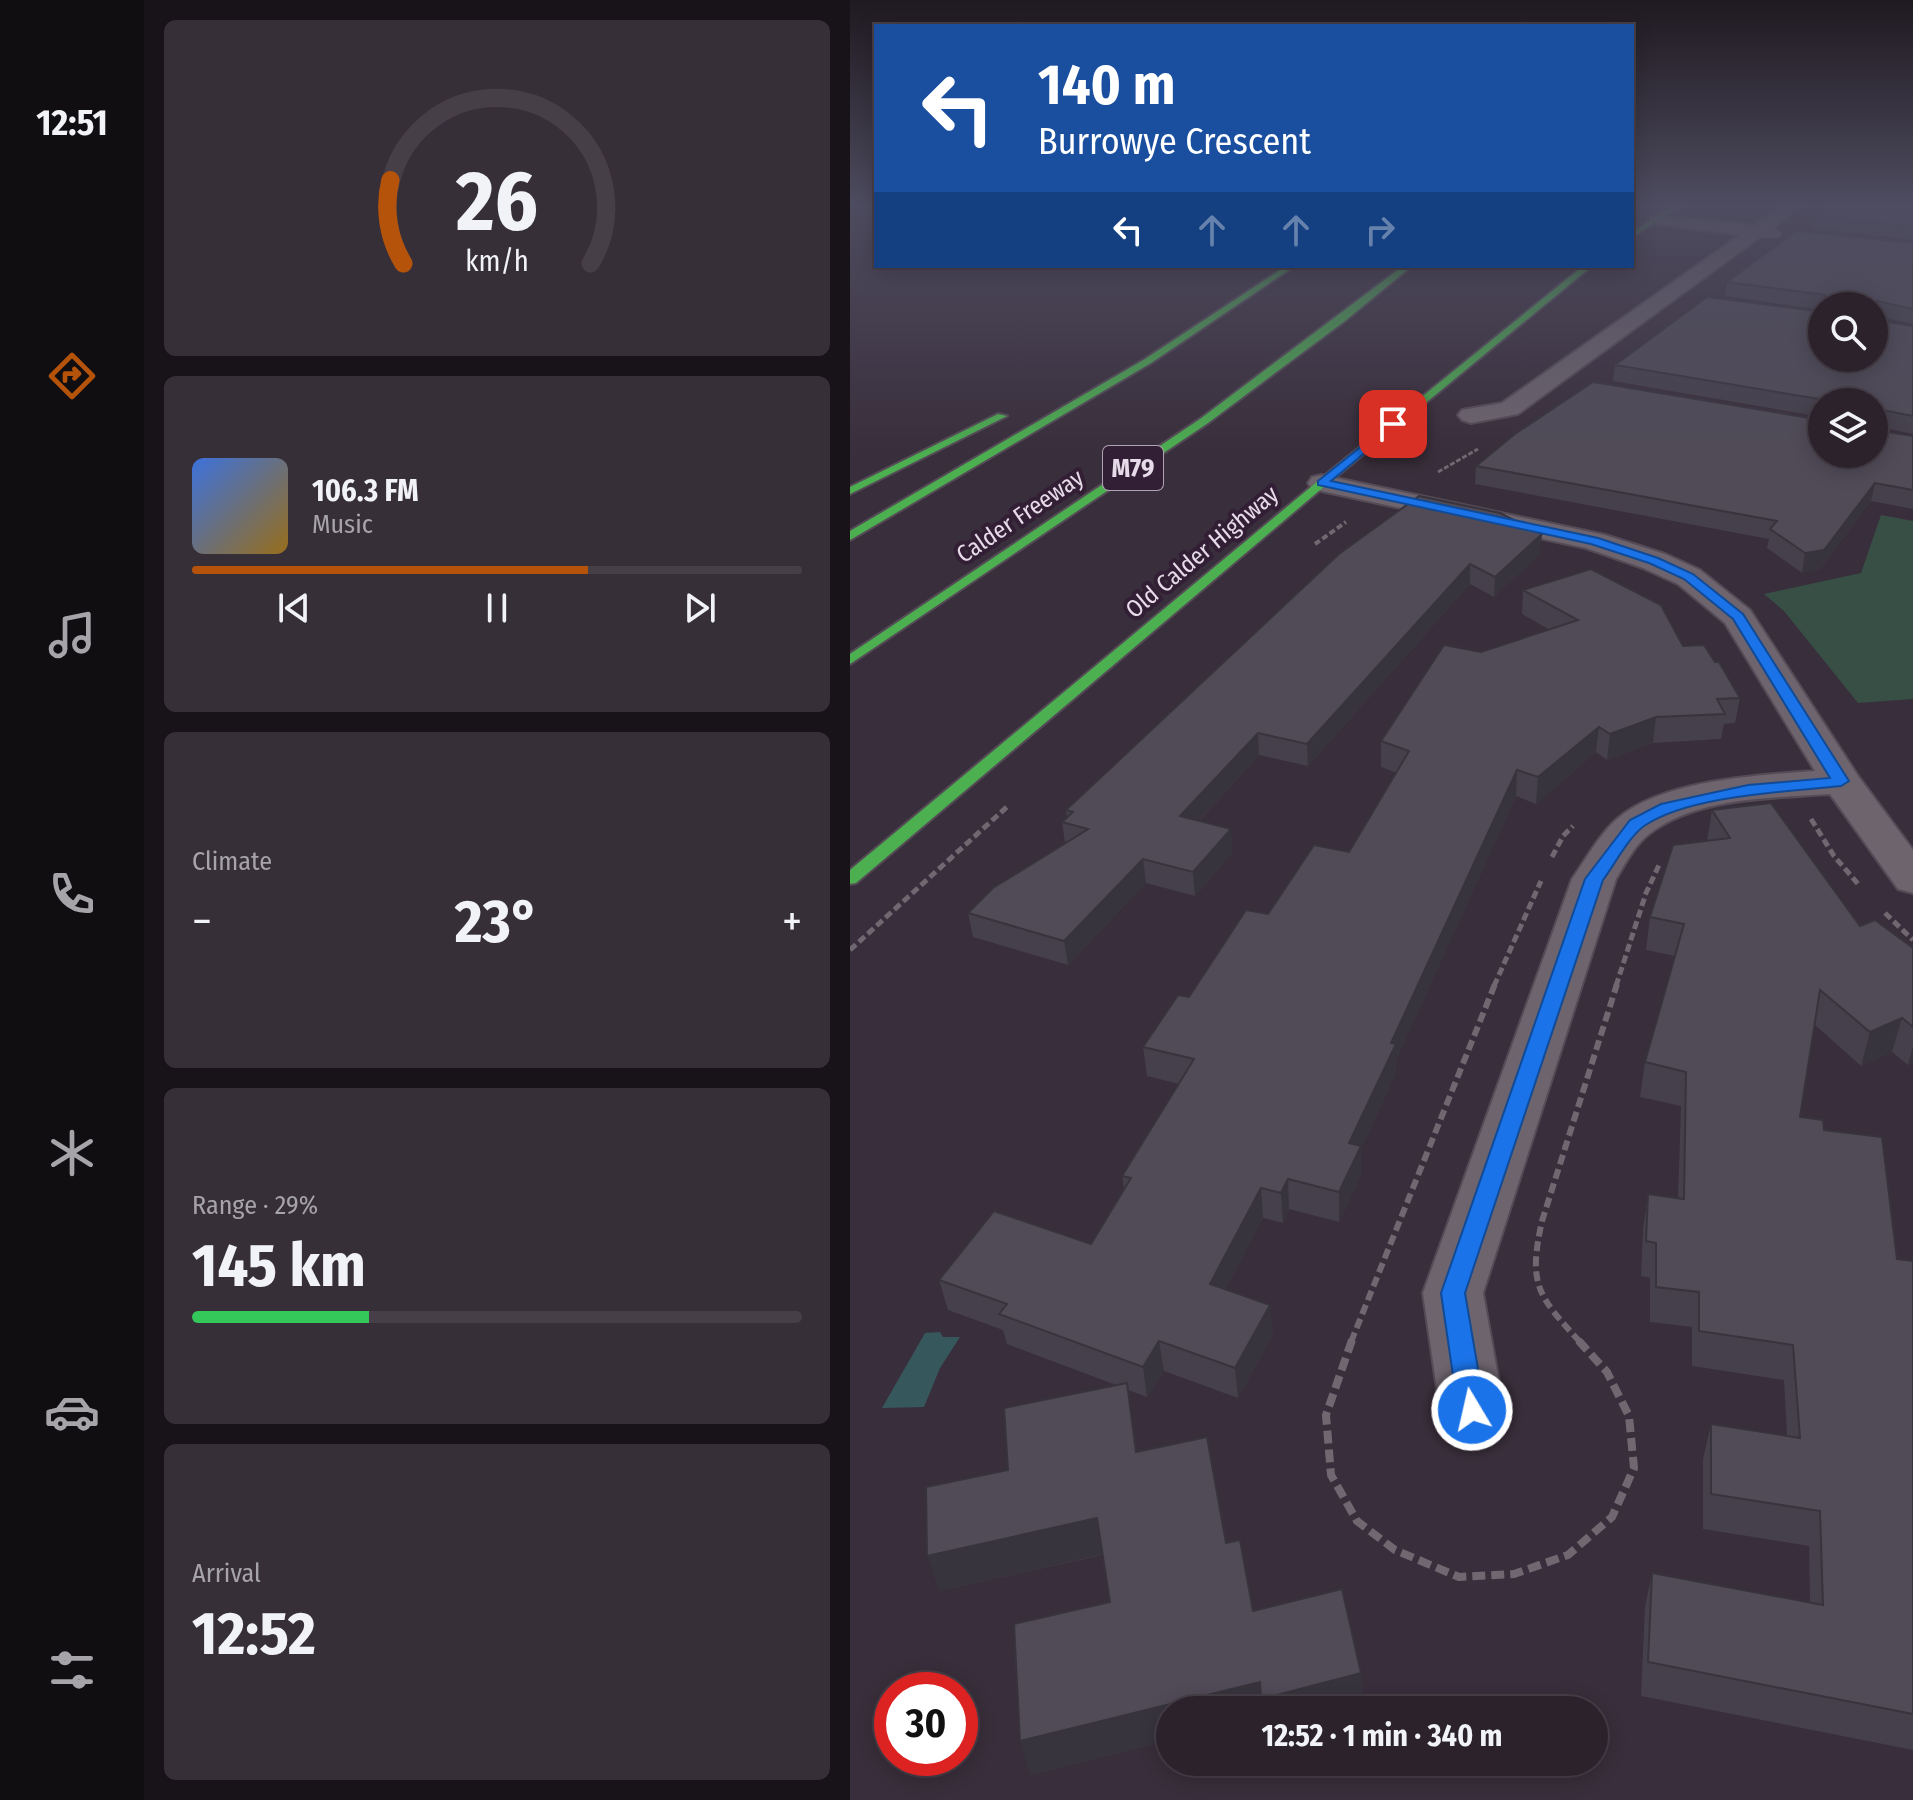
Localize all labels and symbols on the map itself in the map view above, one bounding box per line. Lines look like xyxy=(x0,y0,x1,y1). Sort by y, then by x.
pin xyxy=(1359,390,1427,458)
road number: M79 xyxy=(1103,446,1163,490)
street label: Calder Freeway xyxy=(951,463,1089,569)
street label: Old Calder Highway xyxy=(1120,480,1284,624)
position arrow xyxy=(1430,1368,1514,1452)
speed limit sign: 30 xyxy=(874,1672,978,1776)

